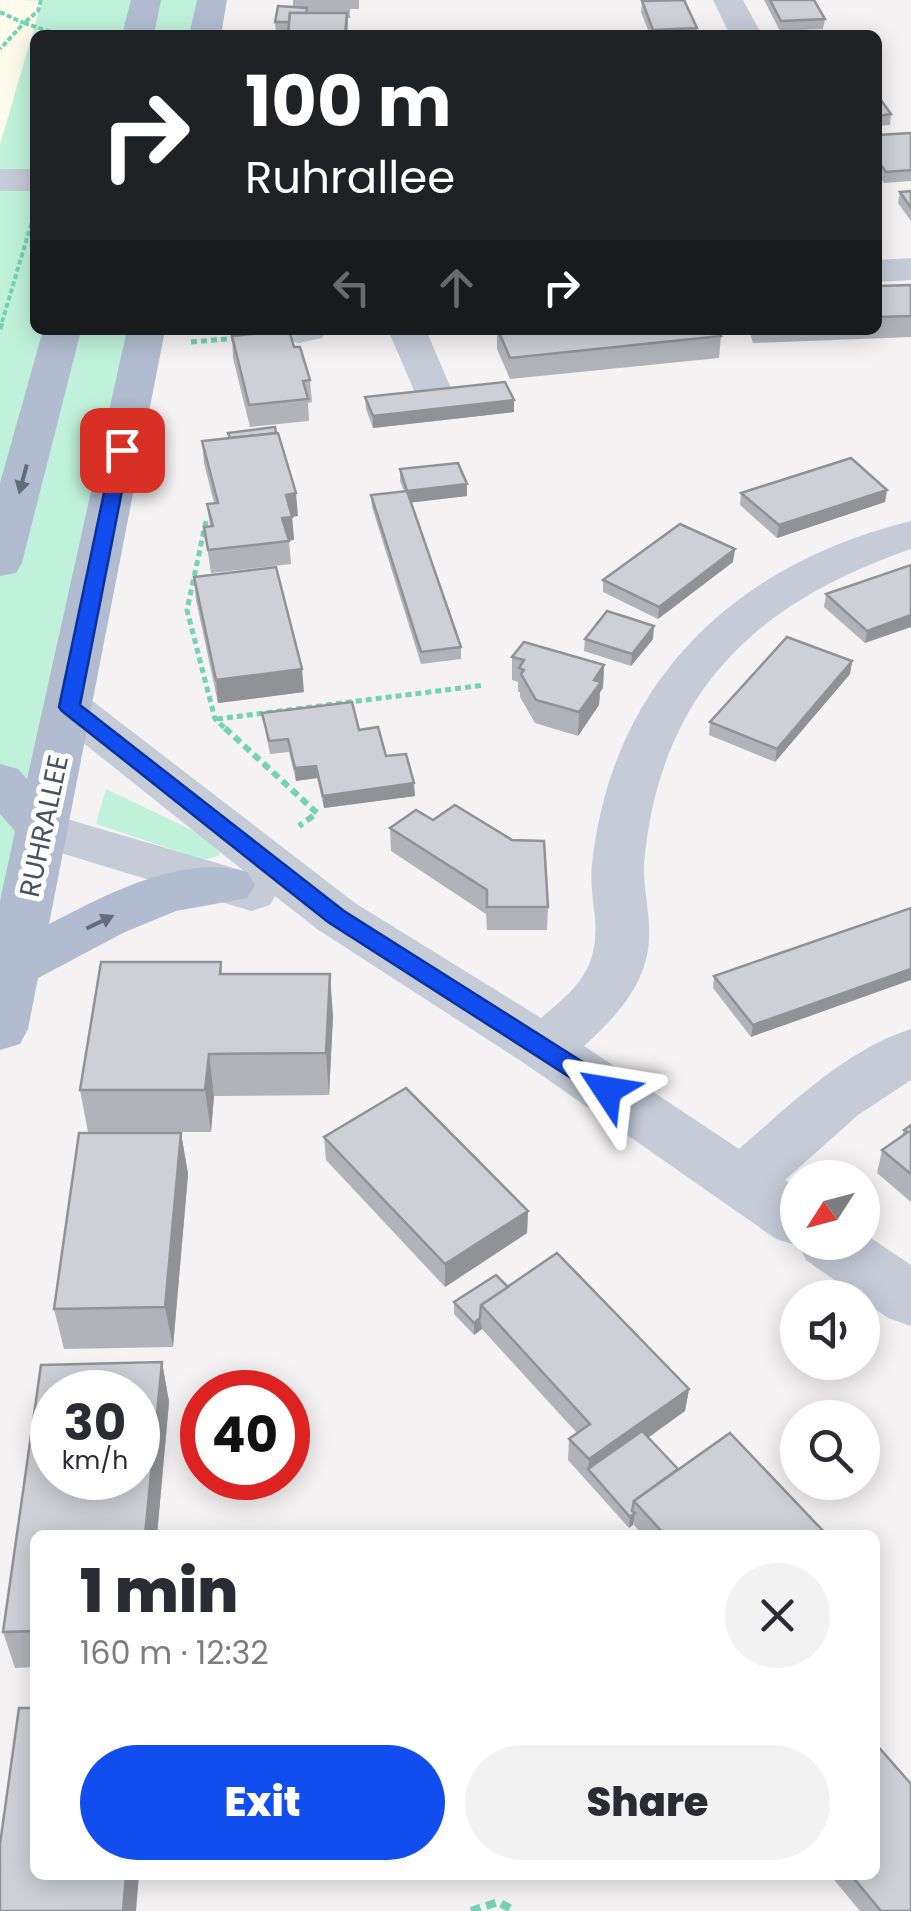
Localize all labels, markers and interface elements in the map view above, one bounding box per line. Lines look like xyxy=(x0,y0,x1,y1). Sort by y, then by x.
text: 100 m xyxy=(245,52,452,151)
icon: right xyxy=(80,70,210,200)
text: Ruhrallee xyxy=(245,146,455,209)
icon: left xyxy=(324,260,379,315)
icon: ahead xyxy=(429,260,484,315)
icon: right xyxy=(534,260,589,315)
pin xyxy=(80,408,165,493)
icon: arrive xyxy=(95,423,150,478)
one-way arrow xyxy=(15,464,30,495)
street label: RUHRALLEE xyxy=(10,751,78,901)
one-way arrow xyxy=(85,913,114,930)
position arrow xyxy=(555,1038,659,1142)
north arrow xyxy=(780,1160,880,1260)
map controls xyxy=(780,1160,880,1500)
button: sound xyxy=(780,1280,880,1380)
speed limit sign: 40 xyxy=(180,1370,310,1500)
text: 30 xyxy=(64,1387,126,1458)
button: search xyxy=(780,1400,880,1500)
text: km/h xyxy=(62,1443,128,1478)
text: 1 min xyxy=(80,1549,238,1633)
button: close xyxy=(725,1563,830,1668)
text: 160 m · 12:32 xyxy=(80,1630,269,1675)
button: Exit xyxy=(80,1745,445,1860)
button: Share xyxy=(465,1745,830,1860)

